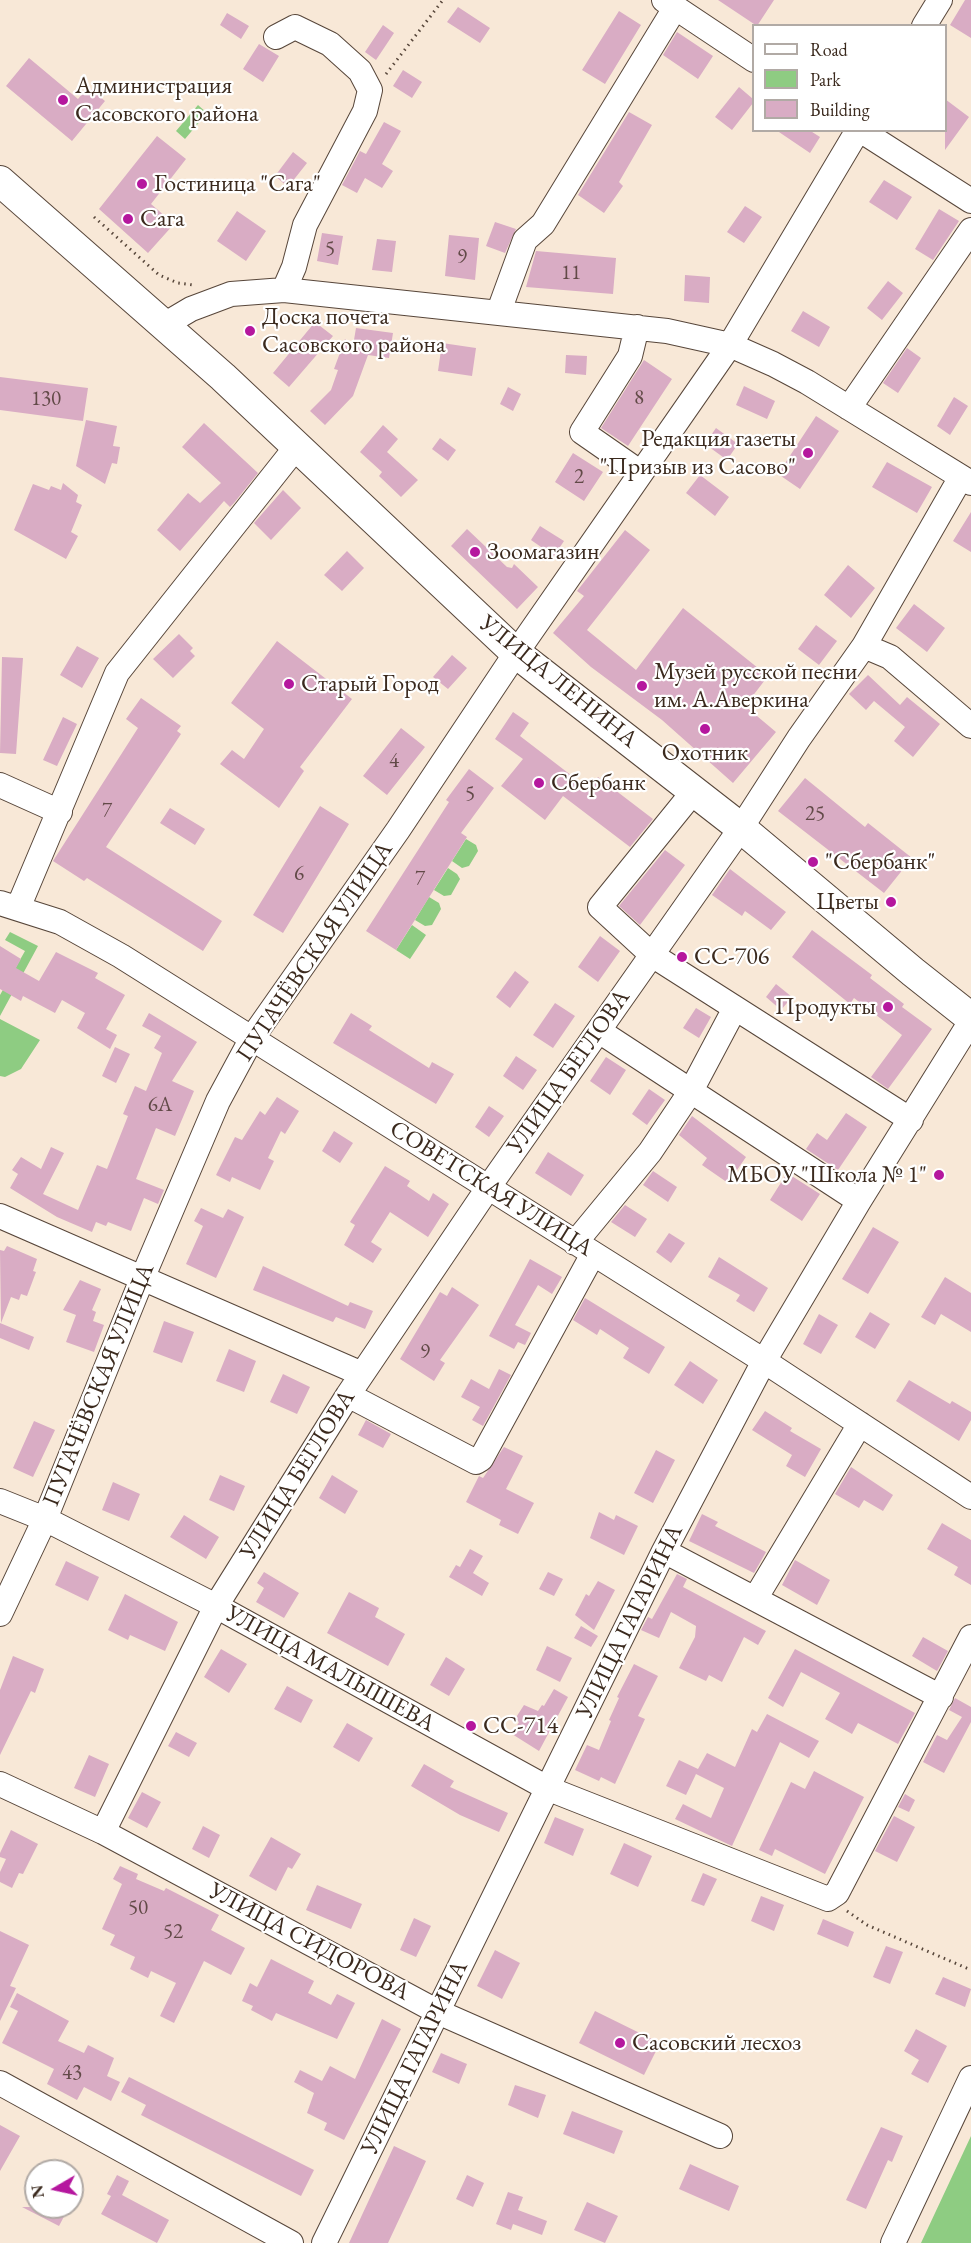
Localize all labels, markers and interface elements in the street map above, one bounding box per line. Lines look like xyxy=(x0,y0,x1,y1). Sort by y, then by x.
legend xyxy=(752,24,947,132)
text: Road xyxy=(810,38,848,61)
text: Park xyxy=(810,68,841,91)
place label: Администрация Сасовского района xyxy=(75,72,259,128)
marker: Администрация Сасовского района xyxy=(56,93,70,107)
text: Building xyxy=(810,98,870,121)
place label: Гостиница "Сага" xyxy=(154,170,321,198)
marker: Гостиница "Сага" xyxy=(135,177,149,191)
place label: Сага xyxy=(140,205,185,233)
marker: Сага xyxy=(121,212,135,226)
house number: 5 xyxy=(325,236,335,262)
house number: 9 xyxy=(457,244,467,270)
house number: 11 xyxy=(561,260,581,286)
place label: Доска почета Сасовского района xyxy=(262,303,446,359)
marker: Доска почета Сасовского района xyxy=(243,324,257,338)
house number: 8 xyxy=(634,385,644,411)
house number: 130 xyxy=(31,386,61,412)
place label: Редакция газеты "Призыв из Сасово" xyxy=(600,425,796,481)
marker: Редакция газеты "Призыв из Сасово" xyxy=(801,446,815,460)
house number: 2 xyxy=(574,464,584,490)
place label: Зоомагазин xyxy=(487,538,600,566)
marker: Зоомагазин xyxy=(468,545,482,559)
street label: УЛИЦА ЛЕНИНА xyxy=(473,609,643,755)
place label: Музей русской песни им. А.Аверкина xyxy=(654,658,857,714)
place label: Старый Город xyxy=(301,670,439,698)
marker: Старый Город xyxy=(282,677,296,691)
marker: Музей русской песни им. А.Аверкина xyxy=(635,679,649,693)
marker: Охотник xyxy=(698,722,712,736)
place label: Охотник xyxy=(662,739,748,767)
house number: 4 xyxy=(389,748,399,774)
place label: Сбербанк xyxy=(551,769,646,797)
marker: Сбербанк xyxy=(532,776,546,790)
house number: 5 xyxy=(465,781,475,807)
house number: 7 xyxy=(102,798,112,824)
house number: 25 xyxy=(805,801,825,827)
street label: ПУГАЧЁВСКАЯ УЛИЦА xyxy=(231,836,399,1068)
place label: "Сбербанк" xyxy=(825,848,935,876)
marker: "Сбербанк" xyxy=(806,855,820,869)
house number: 6 xyxy=(294,861,304,887)
house number: 7 xyxy=(415,866,425,892)
place label: Цветы xyxy=(816,888,879,916)
marker: Цветы xyxy=(884,895,898,909)
place label: СС-706 xyxy=(694,943,769,971)
marker: СС-706 xyxy=(675,950,689,964)
street label: УЛИЦА БЕГЛОВА xyxy=(501,984,637,1160)
place label: Продукты xyxy=(775,993,876,1021)
marker: Продукты xyxy=(881,1000,895,1014)
house number: 6А xyxy=(148,1092,172,1118)
street label: СОВЕТСКАЯ УЛИЦА xyxy=(384,1115,598,1263)
place label: МБОУ "Школа № 1" xyxy=(727,1161,927,1189)
marker: МБОУ "Школа № 1" xyxy=(932,1168,946,1182)
street label: ПУГАЧЁВСКАЯ УЛИЦА xyxy=(37,1259,161,1511)
house number: 9 xyxy=(420,1339,430,1365)
street label: УЛИЦА БЕГЛОВА xyxy=(234,1385,362,1565)
street label: УЛИЦА ГАГАРИНА xyxy=(570,1520,690,1724)
street label: УЛИЦА МАЛЫШЕВА xyxy=(220,1599,440,1739)
place label: СС-714 xyxy=(483,1712,558,1740)
marker: СС-714 xyxy=(464,1719,478,1733)
street label: УЛИЦА СИДОРОВА xyxy=(203,1877,415,2007)
house number: 50 xyxy=(128,1895,148,1921)
house number: 52 xyxy=(163,1919,183,1945)
street label: УЛИЦА ГАГАРИНА xyxy=(355,1956,475,2160)
place label: Сасовский лесхоз xyxy=(632,2029,801,2057)
marker: Сасовский лесхоз xyxy=(613,2036,627,2050)
house number: 43 xyxy=(62,2060,82,2086)
north arrow xyxy=(24,2159,84,2219)
text: N xyxy=(26,2184,49,2200)

